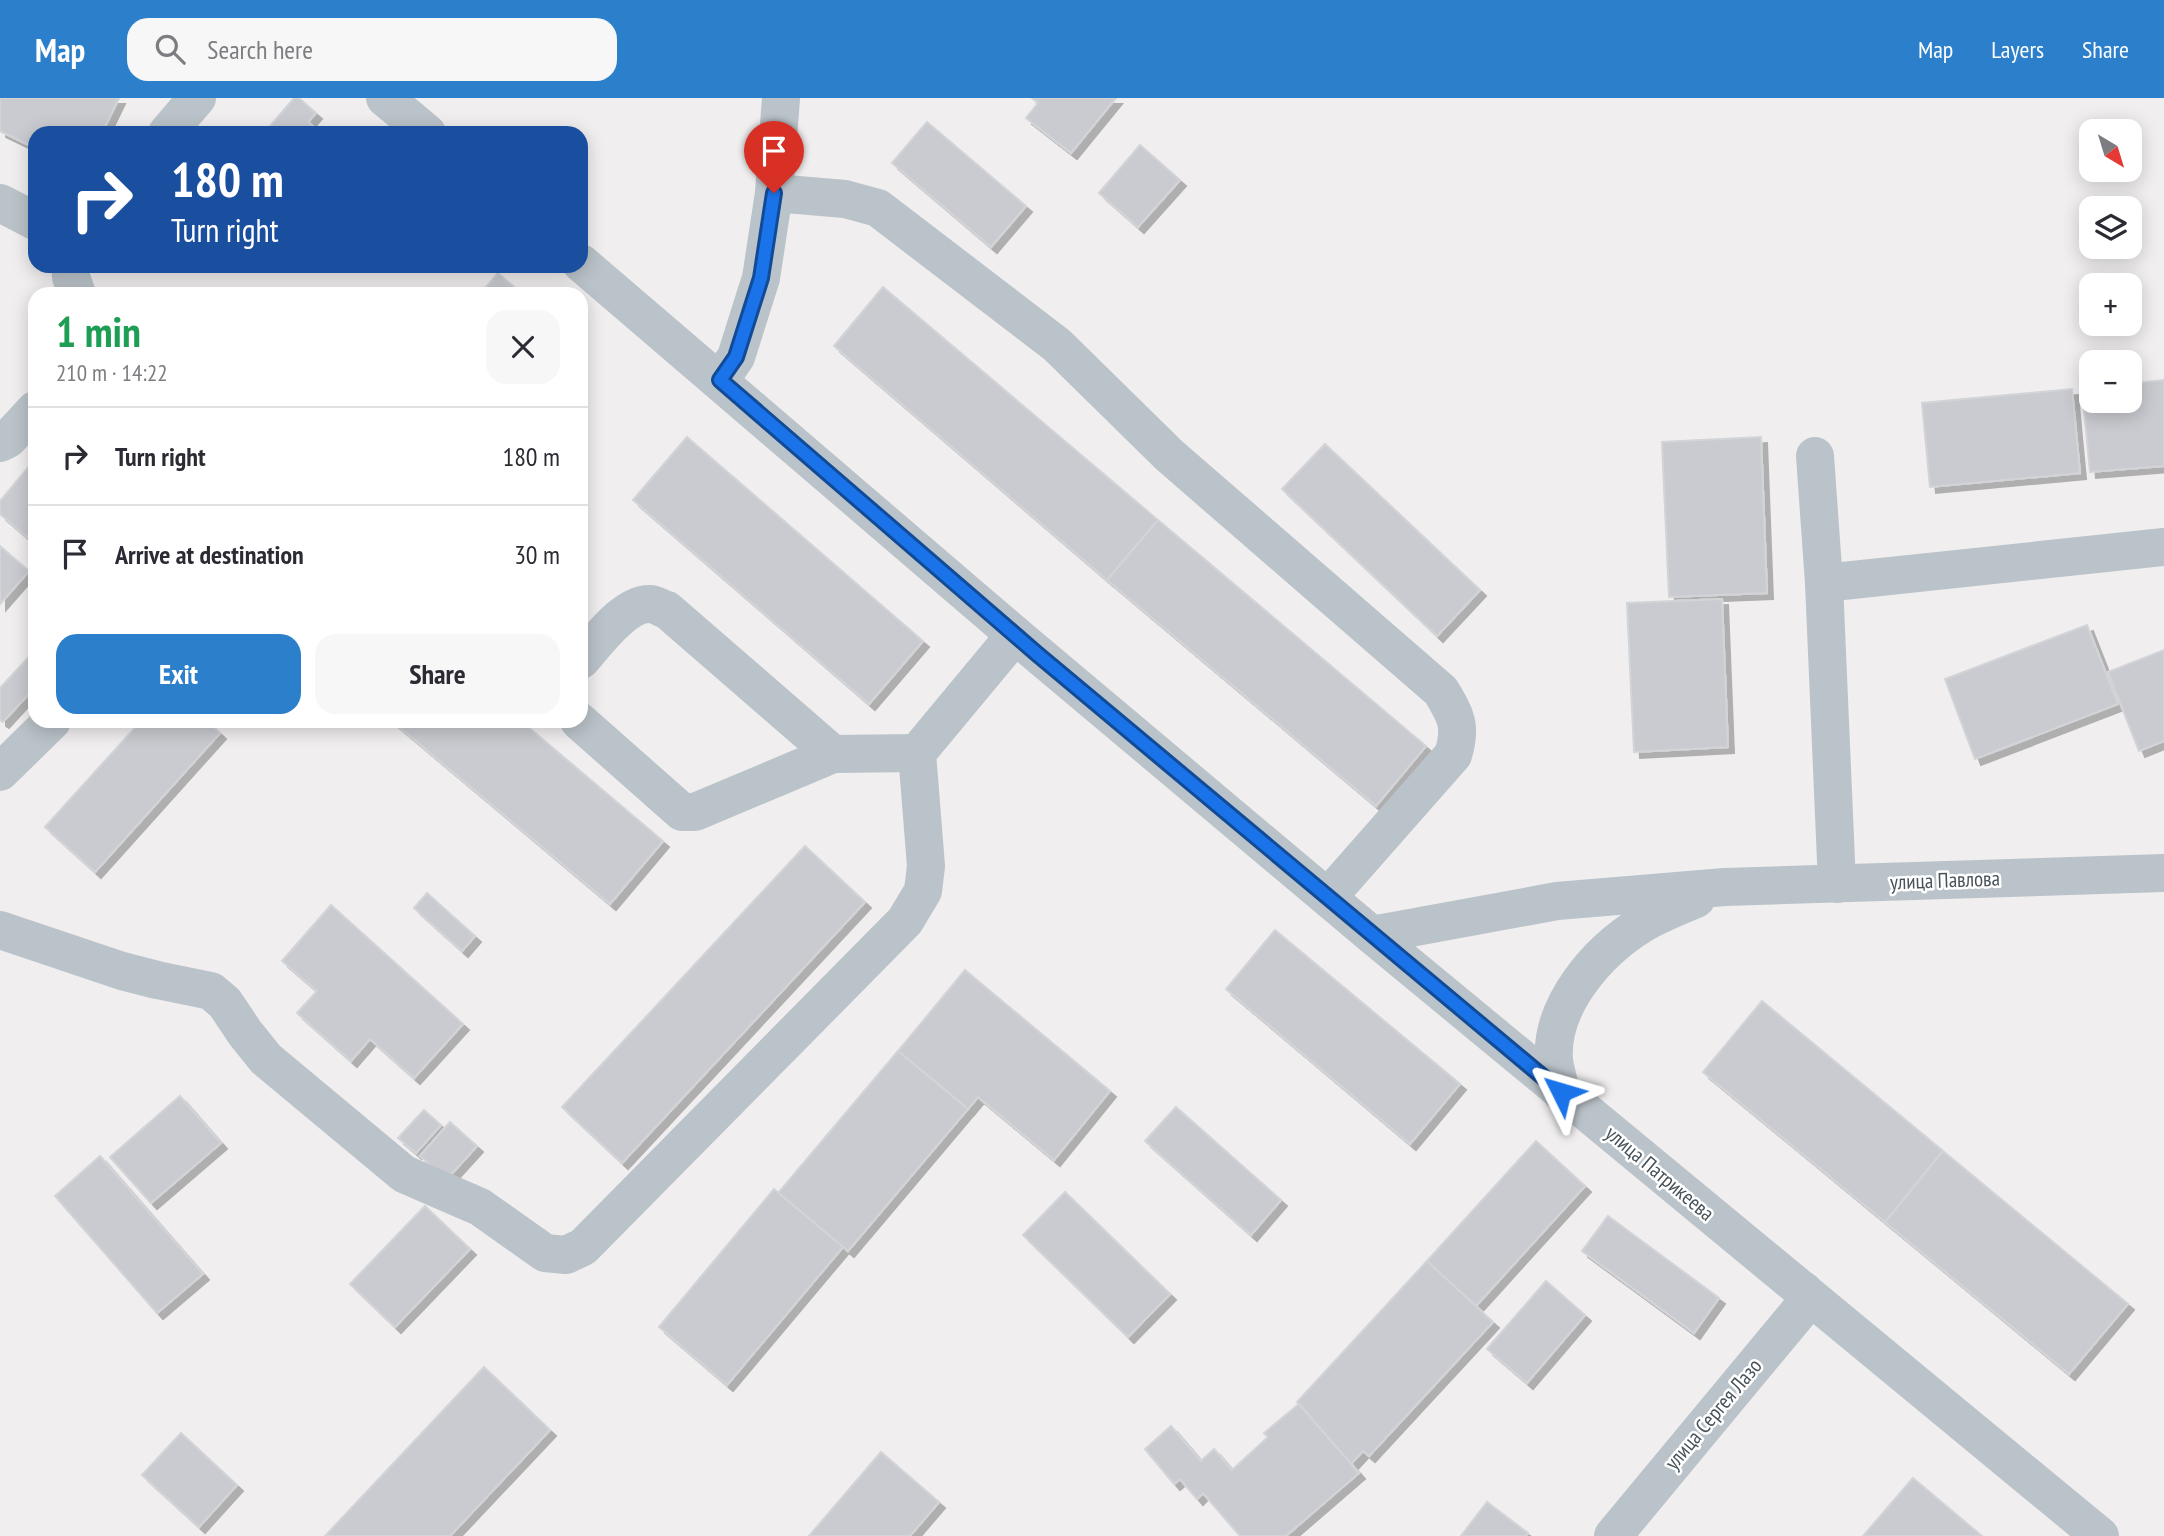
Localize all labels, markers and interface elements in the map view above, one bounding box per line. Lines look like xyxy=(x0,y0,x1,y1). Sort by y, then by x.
search box xyxy=(127,18,617,81)
text: Map xyxy=(35,28,85,71)
icon: search xyxy=(151,30,189,68)
text: Search here xyxy=(207,33,313,66)
text: Map xyxy=(1918,34,1953,65)
text: Layers xyxy=(1991,34,2044,65)
text: Share xyxy=(2082,34,2129,65)
north arrow xyxy=(2079,119,2142,182)
map controls xyxy=(2079,119,2142,413)
pin xyxy=(744,121,804,193)
icon: arrive xyxy=(755,132,793,170)
text: 180 m xyxy=(171,147,284,211)
icon: right xyxy=(56,154,147,245)
button: layers xyxy=(2079,196,2142,259)
text: Turn right xyxy=(171,209,279,251)
button: + xyxy=(2079,273,2142,336)
text: 1 min xyxy=(56,304,141,359)
button: close xyxy=(486,310,560,384)
button: − xyxy=(2079,350,2142,413)
text: 210 m · 14:22 xyxy=(56,358,168,387)
icon: right xyxy=(56,437,94,475)
text: Turn right xyxy=(115,440,206,473)
text: 180 m xyxy=(502,440,560,473)
icon: arrive xyxy=(56,535,94,573)
text: Arrive at destination xyxy=(115,538,304,571)
text: 30 m xyxy=(514,538,560,571)
button: Exit xyxy=(56,634,301,714)
button: Share xyxy=(315,634,560,714)
street label: улица Павлова xyxy=(1890,865,2000,895)
position arrow xyxy=(1524,1055,1598,1129)
street label: улица Патрикеева xyxy=(1600,1120,1720,1226)
street label: улица Сергея Лазо xyxy=(1659,1353,1767,1475)

